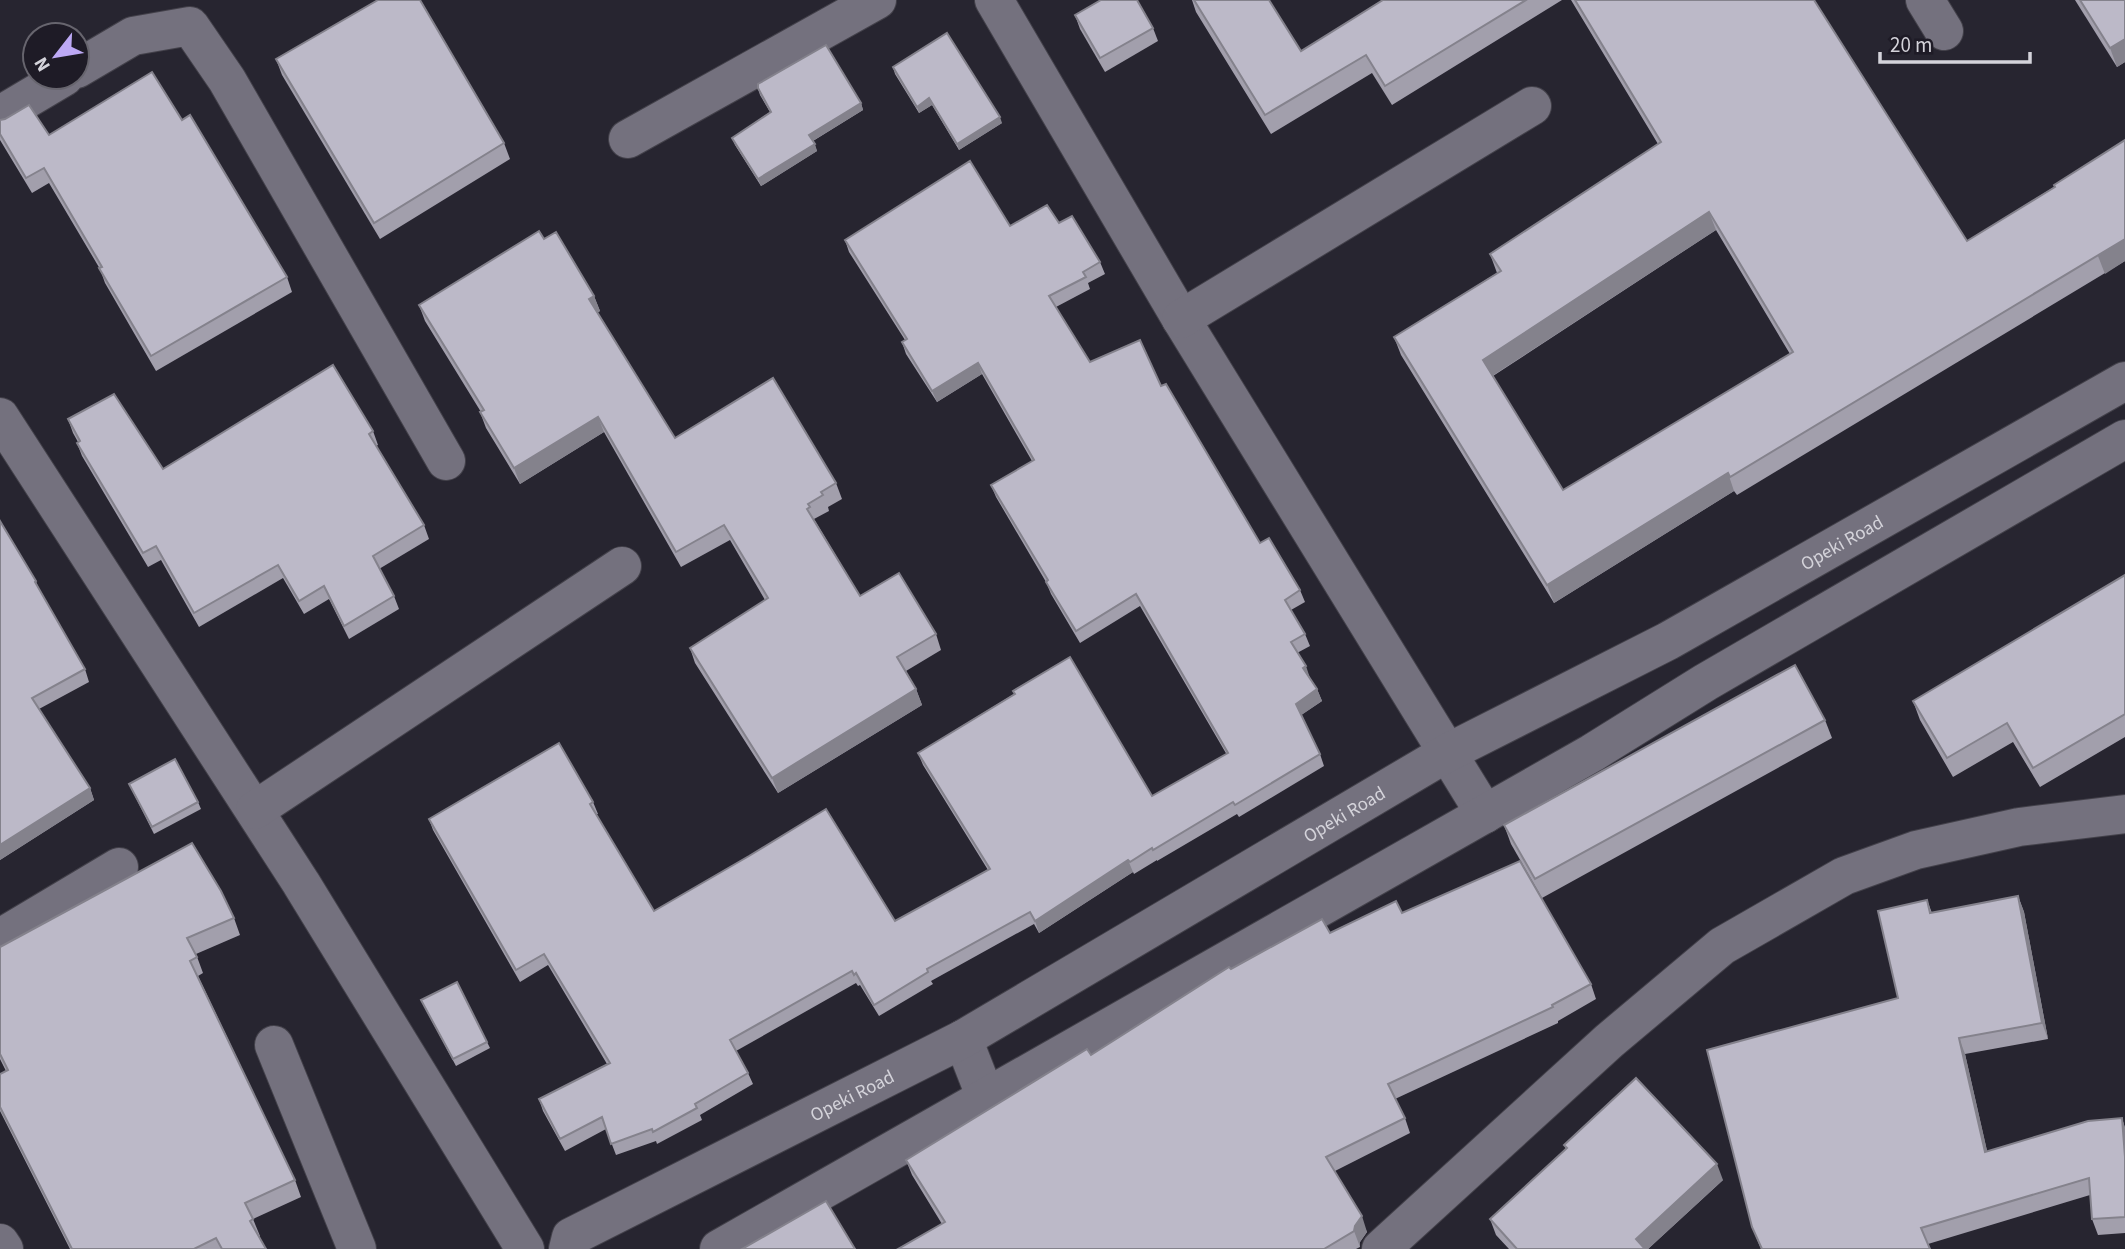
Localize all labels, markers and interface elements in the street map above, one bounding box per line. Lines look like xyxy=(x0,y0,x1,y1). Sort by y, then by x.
north arrow xyxy=(21,21,91,91)
scale bar xyxy=(1880,21,2030,65)
text: 20 m xyxy=(1890,30,1932,60)
text: N xyxy=(28,52,58,76)
street label: Opeki Road xyxy=(1796,509,1889,578)
street label: Opeki Road xyxy=(1299,780,1391,850)
street label: Opeki Road xyxy=(806,1064,899,1129)

